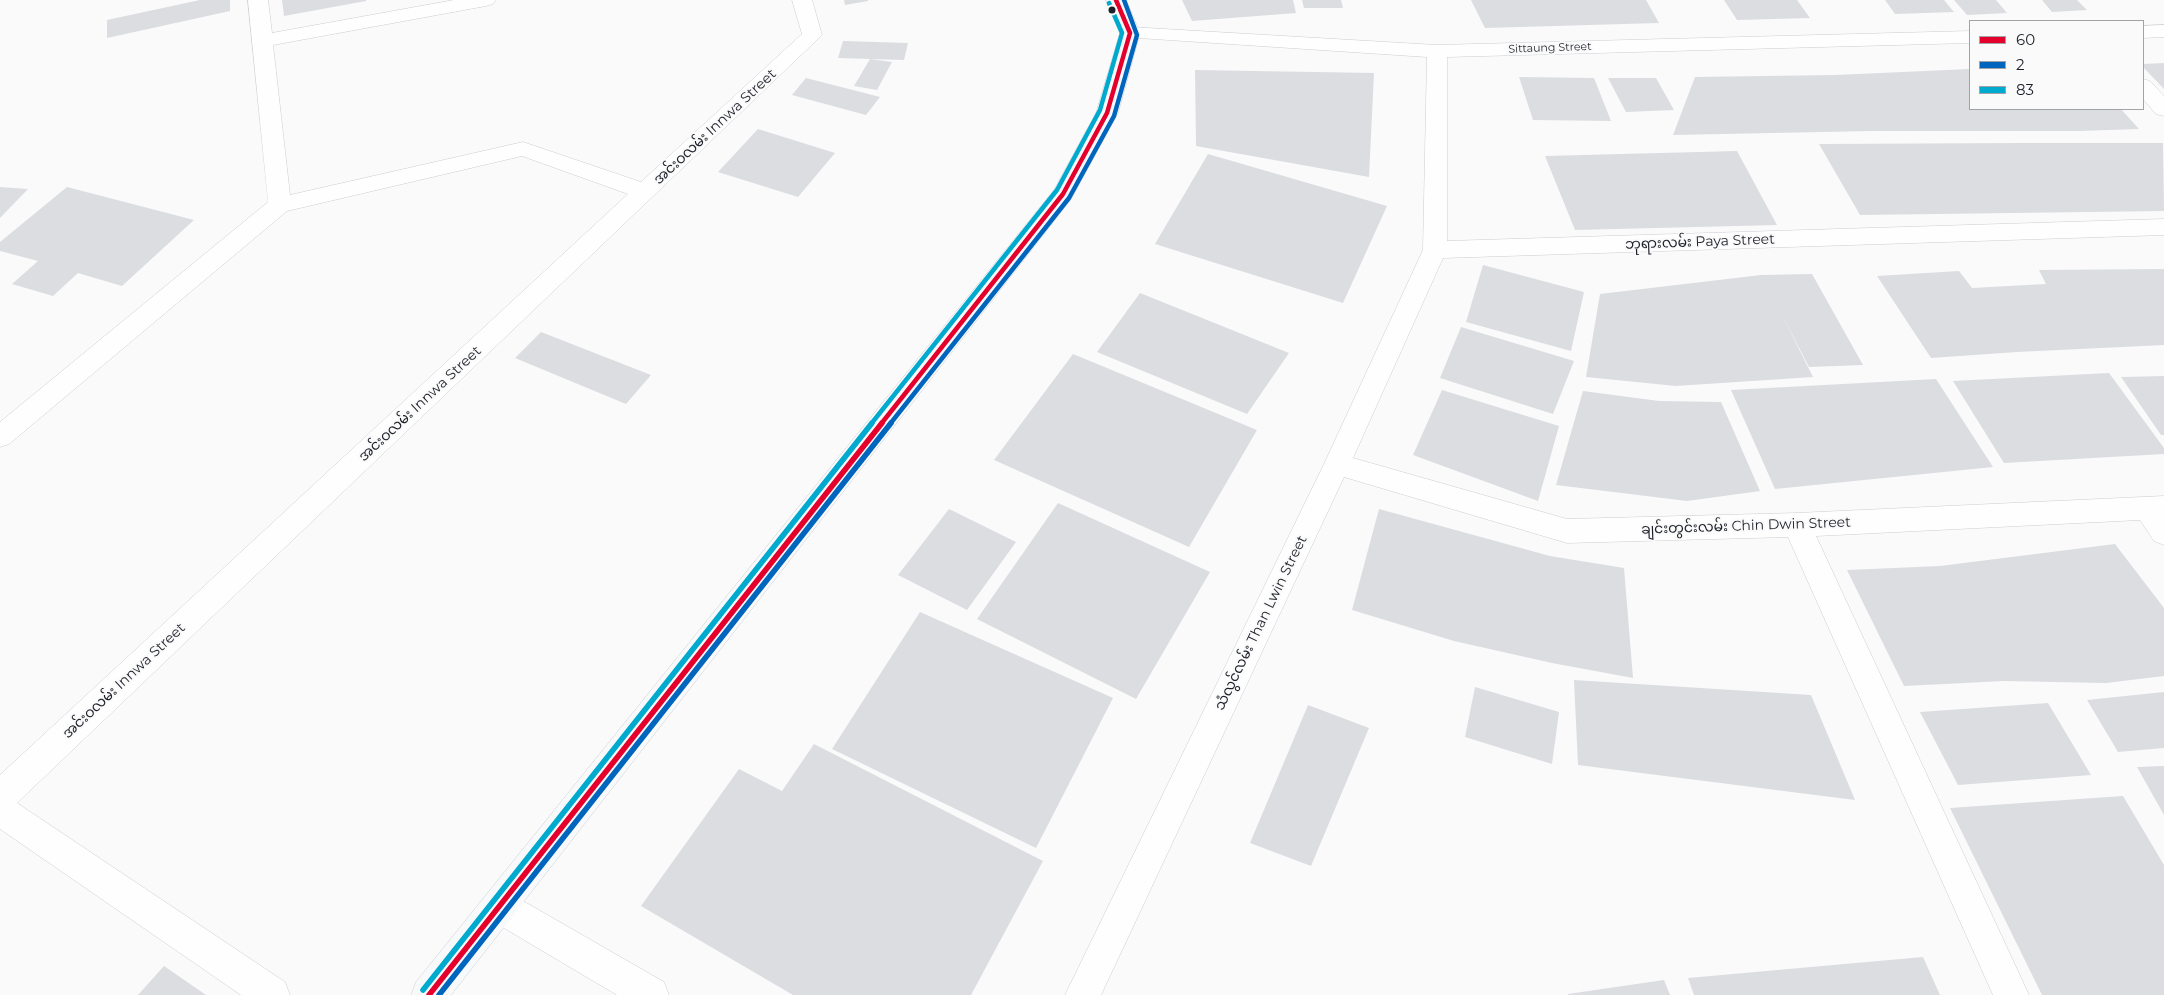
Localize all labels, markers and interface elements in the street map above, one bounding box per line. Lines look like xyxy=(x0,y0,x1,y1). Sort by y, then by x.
unlabelled marker xyxy=(1107,5,1117,15)
legend xyxy=(1969,20,2144,110)
text: 60 xyxy=(2016,30,2035,49)
street label: Sittaung Street xyxy=(1508,40,1592,56)
text: 2 xyxy=(2016,55,2025,74)
street label: အင်းဝလမ်း Innwa Street xyxy=(650,66,780,188)
text: 83 xyxy=(2016,80,2034,99)
street label: ဘုရားလမ်း Paya Street xyxy=(1625,231,1775,253)
street label: အင်းဝလမ်း Innwa Street xyxy=(355,343,485,465)
street label: ချင်းတွင်းလမ်း Chin Dwin Street xyxy=(1641,514,1851,538)
street label: သံလွင်လမ်း Than Lwin Street xyxy=(1211,533,1311,713)
street label: အင်းဝလမ်း Innwa Street xyxy=(59,620,189,742)

